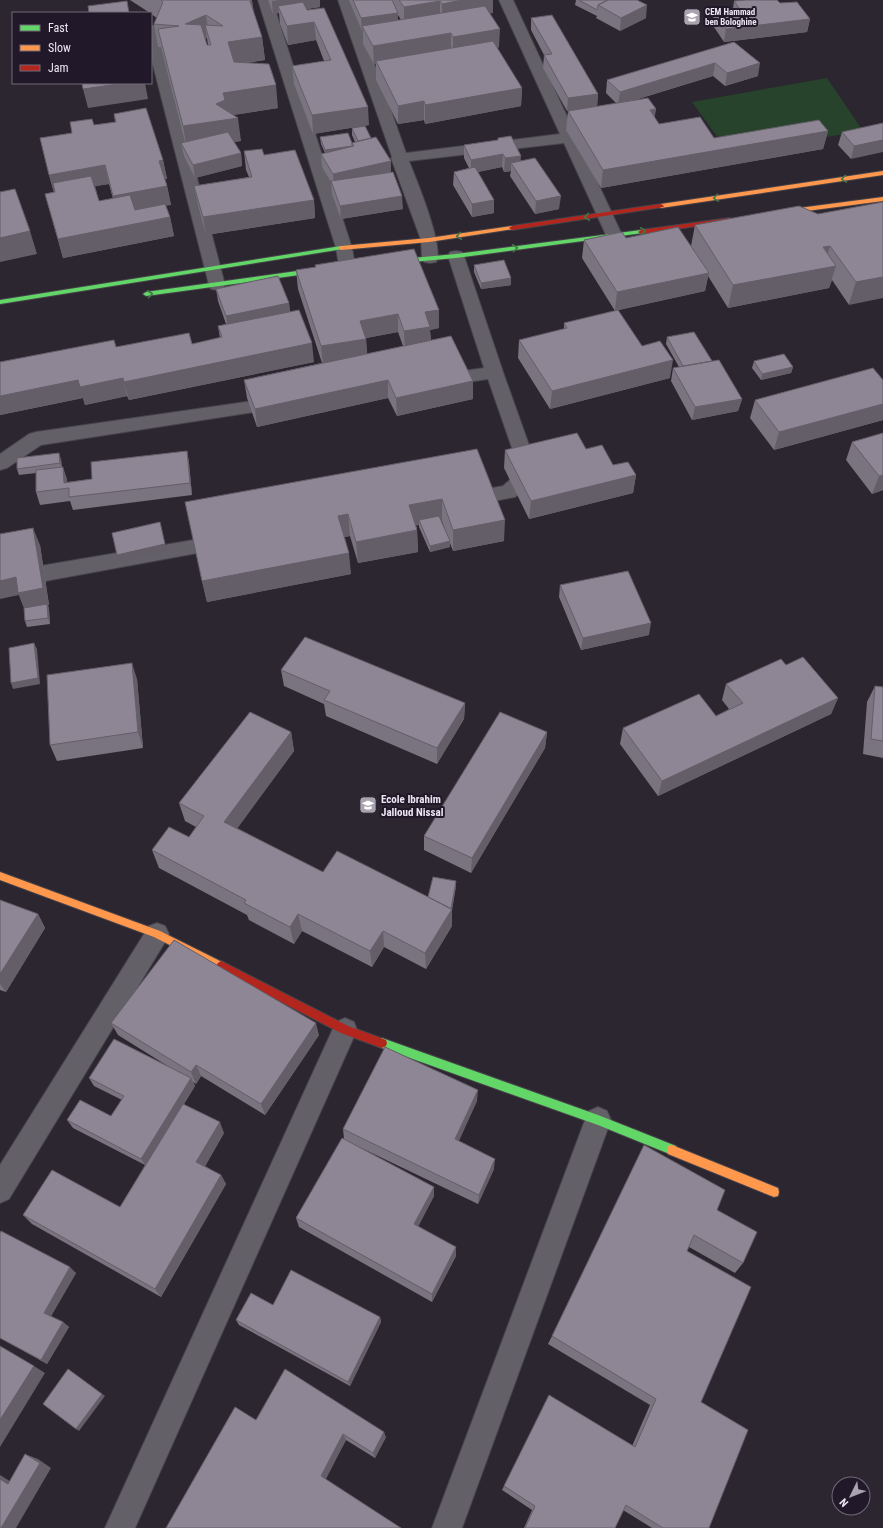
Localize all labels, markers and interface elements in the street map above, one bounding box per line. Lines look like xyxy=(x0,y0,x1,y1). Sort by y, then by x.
school or university icon: CEM Hammad ben Bologhine xyxy=(682,7,702,27)
place label: CEM Hammad ben Bologhine xyxy=(705,7,757,27)
legend xyxy=(12,12,152,84)
text: Fast xyxy=(48,21,69,35)
text: Slow xyxy=(48,41,71,55)
text: Jam xyxy=(48,61,69,75)
one-way arrow xyxy=(841,174,848,183)
one-way arrow xyxy=(713,193,719,202)
one-way arrow xyxy=(584,212,590,221)
one-way arrow xyxy=(640,227,647,236)
one-way arrow xyxy=(456,231,462,240)
one-way arrow xyxy=(512,244,518,253)
one-way arrow xyxy=(146,290,153,299)
place label: Ecole Ibrahim Jalloud Nissal xyxy=(381,793,444,819)
school or university icon: Ecole Ibrahim Jalloud Nissal xyxy=(358,795,378,815)
north arrow xyxy=(831,1476,871,1516)
text: N xyxy=(837,1495,851,1509)

